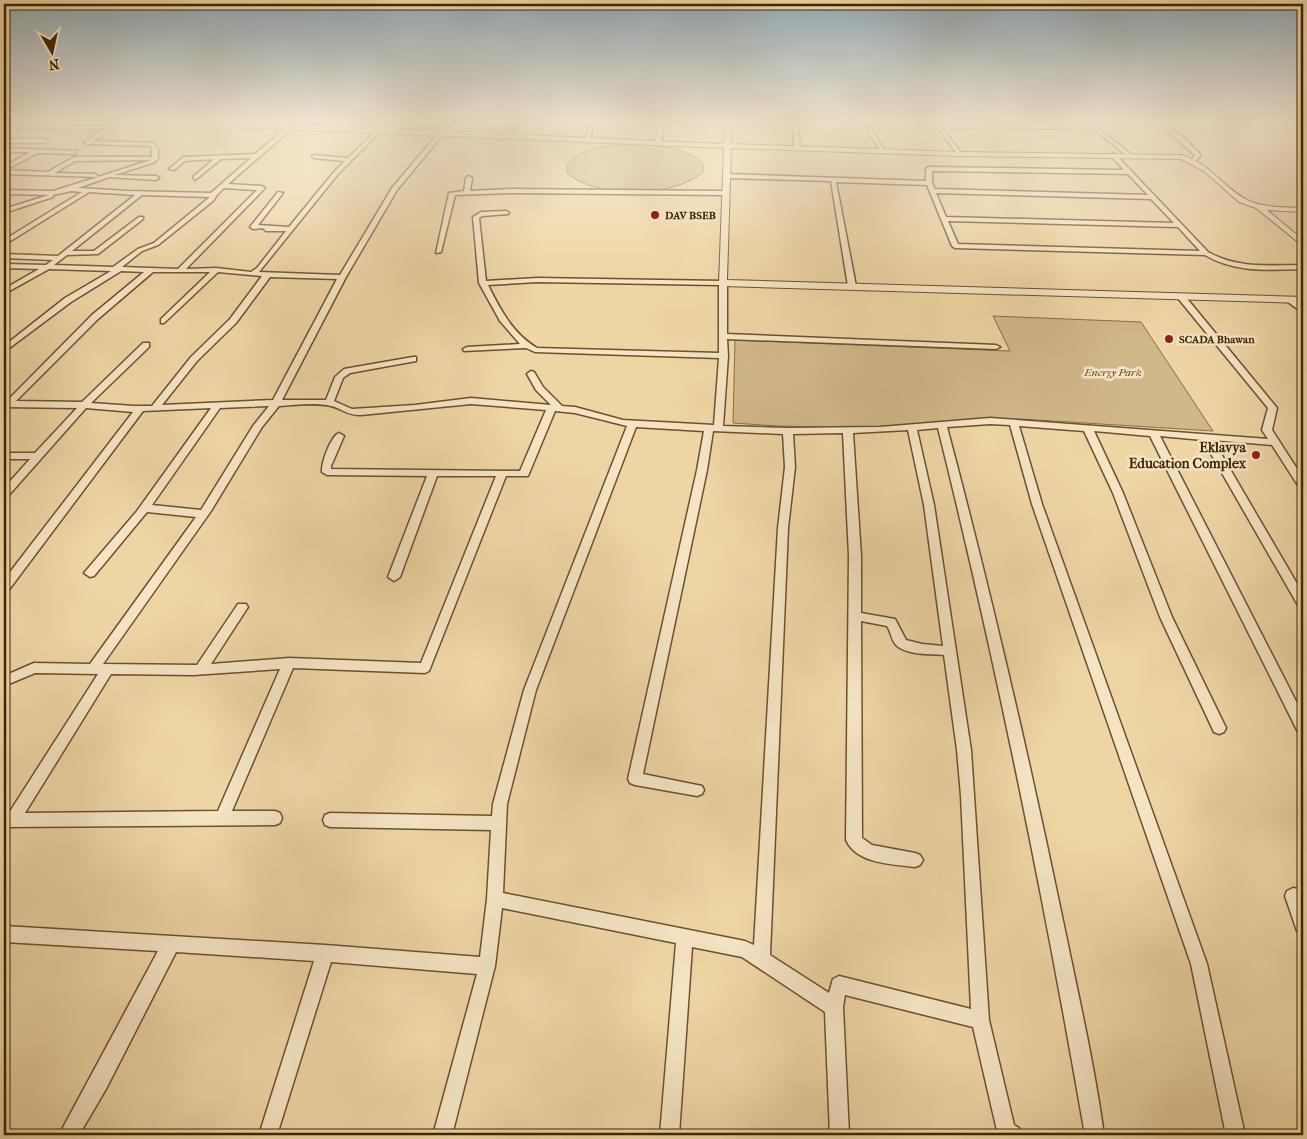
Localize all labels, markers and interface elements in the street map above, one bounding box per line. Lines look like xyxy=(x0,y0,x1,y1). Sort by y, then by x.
north arrow xyxy=(28,28,78,78)
text: N xyxy=(47,55,61,74)
marker: DAV BSEB xyxy=(649,209,661,221)
place label: DAV BSEB xyxy=(664,209,716,222)
marker: SCADA Bhawan xyxy=(1163,333,1175,345)
place label: SCADA Bhawan xyxy=(1179,333,1255,346)
park label: Energy Park xyxy=(1083,366,1142,379)
place label: Eklavya Education Complex xyxy=(1129,439,1247,472)
marker: Eklavya Education Complex xyxy=(1250,449,1262,461)

